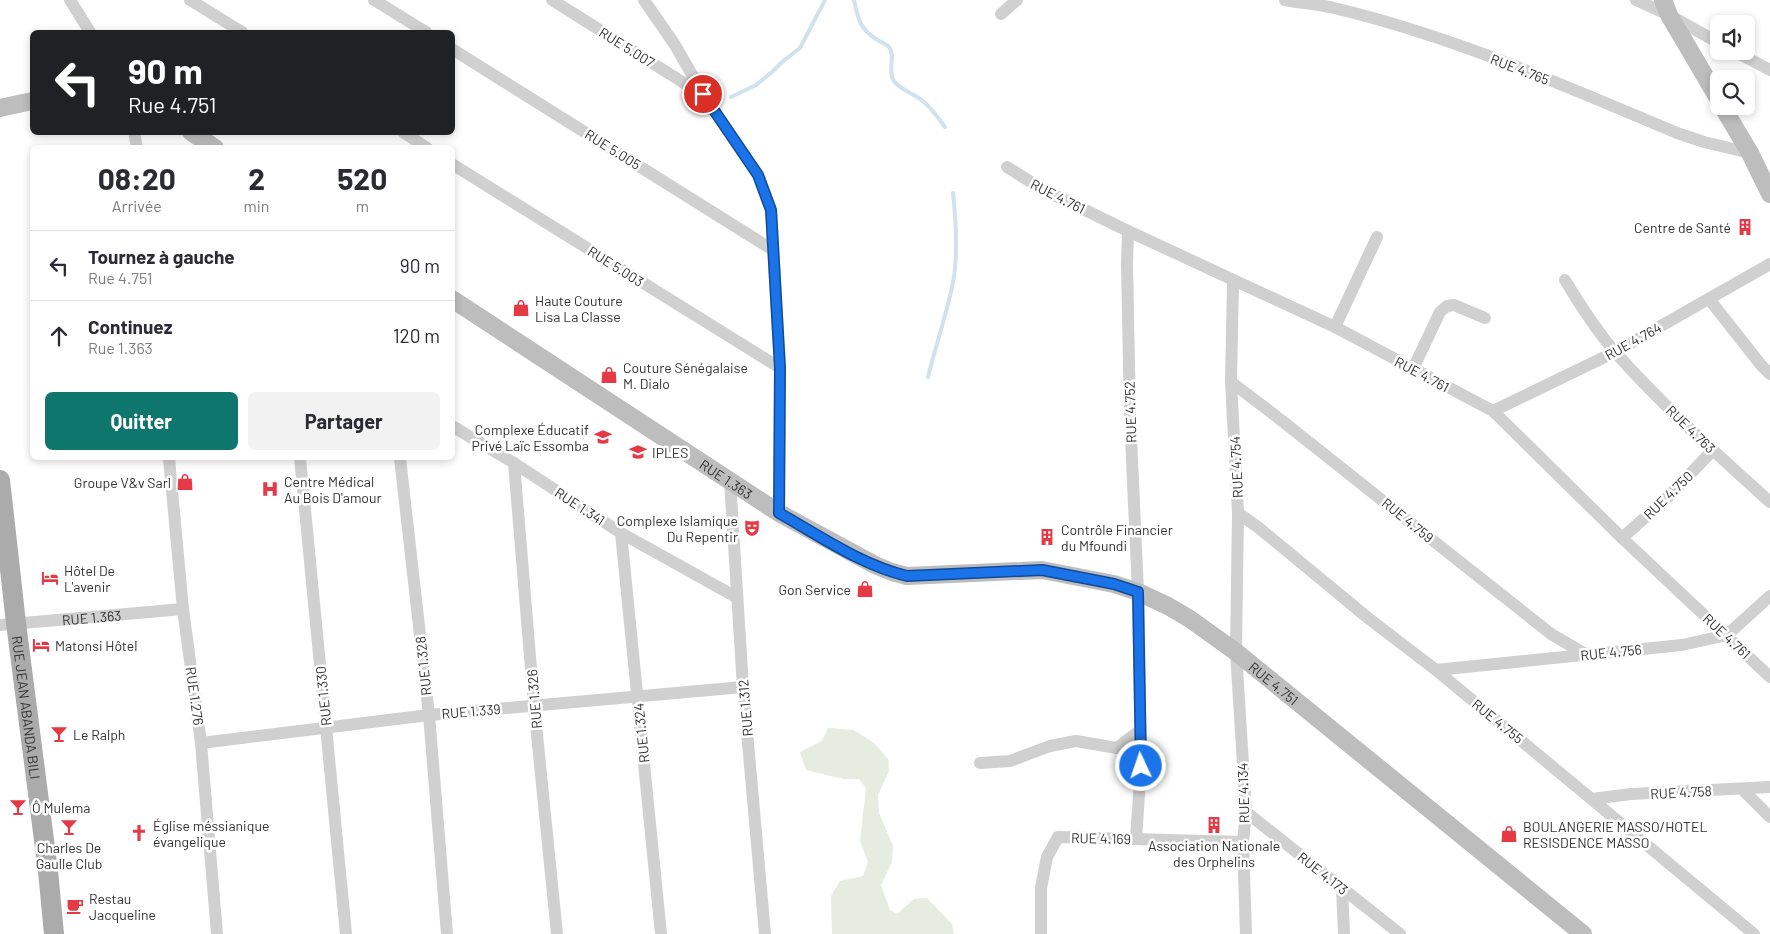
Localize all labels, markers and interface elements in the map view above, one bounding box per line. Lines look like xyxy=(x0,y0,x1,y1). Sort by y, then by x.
map controls xyxy=(1710,15,1755,115)
button: sound xyxy=(1710,15,1755,60)
street label: RUE 5.007 xyxy=(596,23,658,71)
text: 90 m xyxy=(128,49,203,91)
icon: left xyxy=(45,50,110,115)
street label: RUE 4.765 xyxy=(1488,50,1552,88)
button: search xyxy=(1710,70,1755,115)
pin xyxy=(682,73,724,115)
icon: arrive xyxy=(689,80,717,108)
text: Rue 4.751 xyxy=(128,91,216,117)
street label: RUE 5.005 xyxy=(582,125,644,173)
text: 08:20 xyxy=(98,160,176,196)
text: 2 xyxy=(248,160,265,196)
text: 520 xyxy=(337,160,387,196)
street label: RUE 4.761 xyxy=(1028,175,1088,217)
text: Arrivée xyxy=(112,196,162,215)
text: min xyxy=(244,196,270,215)
text: m xyxy=(356,196,369,215)
building icon: Centre de Santé xyxy=(1735,217,1755,237)
place label: Centre de Santé xyxy=(1634,219,1731,236)
street label: RUE 5.003 xyxy=(585,242,647,290)
text: Tournez à gauche xyxy=(88,245,235,268)
icon: left xyxy=(45,252,73,280)
text: 90 m xyxy=(400,254,440,277)
text: Rue 4.751 xyxy=(88,268,152,287)
place label: Haute Couture Lisa La Classe xyxy=(535,292,623,325)
shop icon: Haute Couture Lisa La Classe xyxy=(511,298,531,318)
text: Continuez xyxy=(88,315,172,338)
street label: RUE 4.764 xyxy=(1602,319,1664,363)
icon: ahead xyxy=(45,322,73,350)
text: 120 m xyxy=(393,324,440,347)
text: Rue 1.363 xyxy=(88,338,153,357)
street label: RUE 4.761 xyxy=(1392,353,1452,395)
place label: Couture Sénégalaise M. Dialo xyxy=(623,359,748,392)
shop icon: Couture Sénégalaise M. Dialo xyxy=(599,365,619,385)
street label: RUE 4.752 xyxy=(1120,381,1140,443)
button: Quitter xyxy=(45,392,238,450)
button: Partager xyxy=(248,392,440,450)
street label: RUE 4.763 xyxy=(1663,402,1719,456)
place label: Complexe Éducatif Privé Laïc Essomba xyxy=(471,421,589,454)
school or university icon: Complexe Éducatif Privé Laïc Essomba xyxy=(593,427,613,447)
street label: RUE 4.754 xyxy=(1226,436,1246,498)
school or university icon: IPLES xyxy=(628,442,648,462)
place label: IPLES xyxy=(652,444,689,461)
street label: RUE 1.363 xyxy=(697,455,756,502)
street label: RUE 4.750 xyxy=(1640,467,1696,523)
shop icon: Groupe V&v Sarl xyxy=(175,472,195,492)
place label: Centre Médical Au Bois D'amour xyxy=(284,473,382,506)
place label: Groupe V&v Sarl xyxy=(74,474,171,491)
hospital icon: Centre Médical Au Bois D'amour xyxy=(260,479,280,499)
street label: RUE 1.341 xyxy=(552,484,608,528)
street label: RUE 4.759 xyxy=(1379,494,1437,546)
place label: Complexe Islamique Du Repentir xyxy=(617,512,738,545)
theatre icon: Complexe Islamique Du Repentir xyxy=(742,518,762,538)
place label: Contrôle Financier du Mfoundi xyxy=(1061,521,1173,554)
building icon: Contrôle Financier du Mfoundi xyxy=(1037,527,1057,547)
place label: Hôtel De L'avenir xyxy=(64,562,115,595)
hotel icon: Hôtel De L'avenir xyxy=(40,568,60,588)
shop icon: Gon Service xyxy=(855,579,875,599)
place label: Gon Service xyxy=(778,581,851,598)
street label: RUE 1.363 xyxy=(61,606,122,628)
street label: RUE 4.761 xyxy=(1700,610,1754,662)
street label: RUE JEAN ABANDA BILI xyxy=(9,635,45,780)
hotel icon: Matonsi Hôtel xyxy=(31,635,51,655)
street label: RUE 1.328 xyxy=(411,635,435,697)
place label: Matonsi Hôtel xyxy=(55,637,137,654)
street label: RUE 4.756 xyxy=(1580,640,1642,664)
street label: RUE 4.751 xyxy=(1246,658,1302,708)
street label: RUE 1.330 xyxy=(311,665,335,727)
street label: RUE 1.276 xyxy=(182,666,208,726)
street label: RUE 1.326 xyxy=(523,669,545,729)
street label: RUE 1.312 xyxy=(734,679,756,737)
street label: RUE 4.755 xyxy=(1469,695,1527,747)
street label: RUE 1.339 xyxy=(441,700,501,722)
street label: RUE 1.324 xyxy=(629,702,653,764)
bar icon: Le Ralph xyxy=(49,724,69,744)
place label: Le Ralph xyxy=(73,726,125,743)
position arrow xyxy=(1114,739,1166,791)
street label: RUE 4.134 xyxy=(1233,763,1253,823)
street label: RUE 4.758 xyxy=(1650,782,1712,802)
bar icon: Ô Mulema xyxy=(8,797,28,817)
place label: Ô Mulema xyxy=(32,799,90,816)
building icon: Association Nationale des Orphelins xyxy=(1204,815,1224,835)
bar icon: Charles De Gaulle Club xyxy=(59,817,79,837)
place label: Église méssianique évangelique xyxy=(153,817,269,850)
place label: BOULANGERIE MASSO/HOTEL RESISDENCE MASSO xyxy=(1523,818,1707,851)
church icon: Église méssianique évangelique xyxy=(129,823,149,843)
shop icon: BOULANGERIE MASSO/HOTEL RESISDENCE MASSO xyxy=(1499,824,1519,844)
street label: RUE 4.169 xyxy=(1071,829,1131,847)
place label: Association Nationale des Orphelins xyxy=(1148,837,1280,870)
place label: Charles De Gaulle Club xyxy=(36,839,102,872)
street label: RUE 4.173 xyxy=(1294,848,1352,898)
place label: Restau Jacqueline xyxy=(89,890,156,923)
cafe icon: Restau Jacqueline xyxy=(65,896,85,916)

